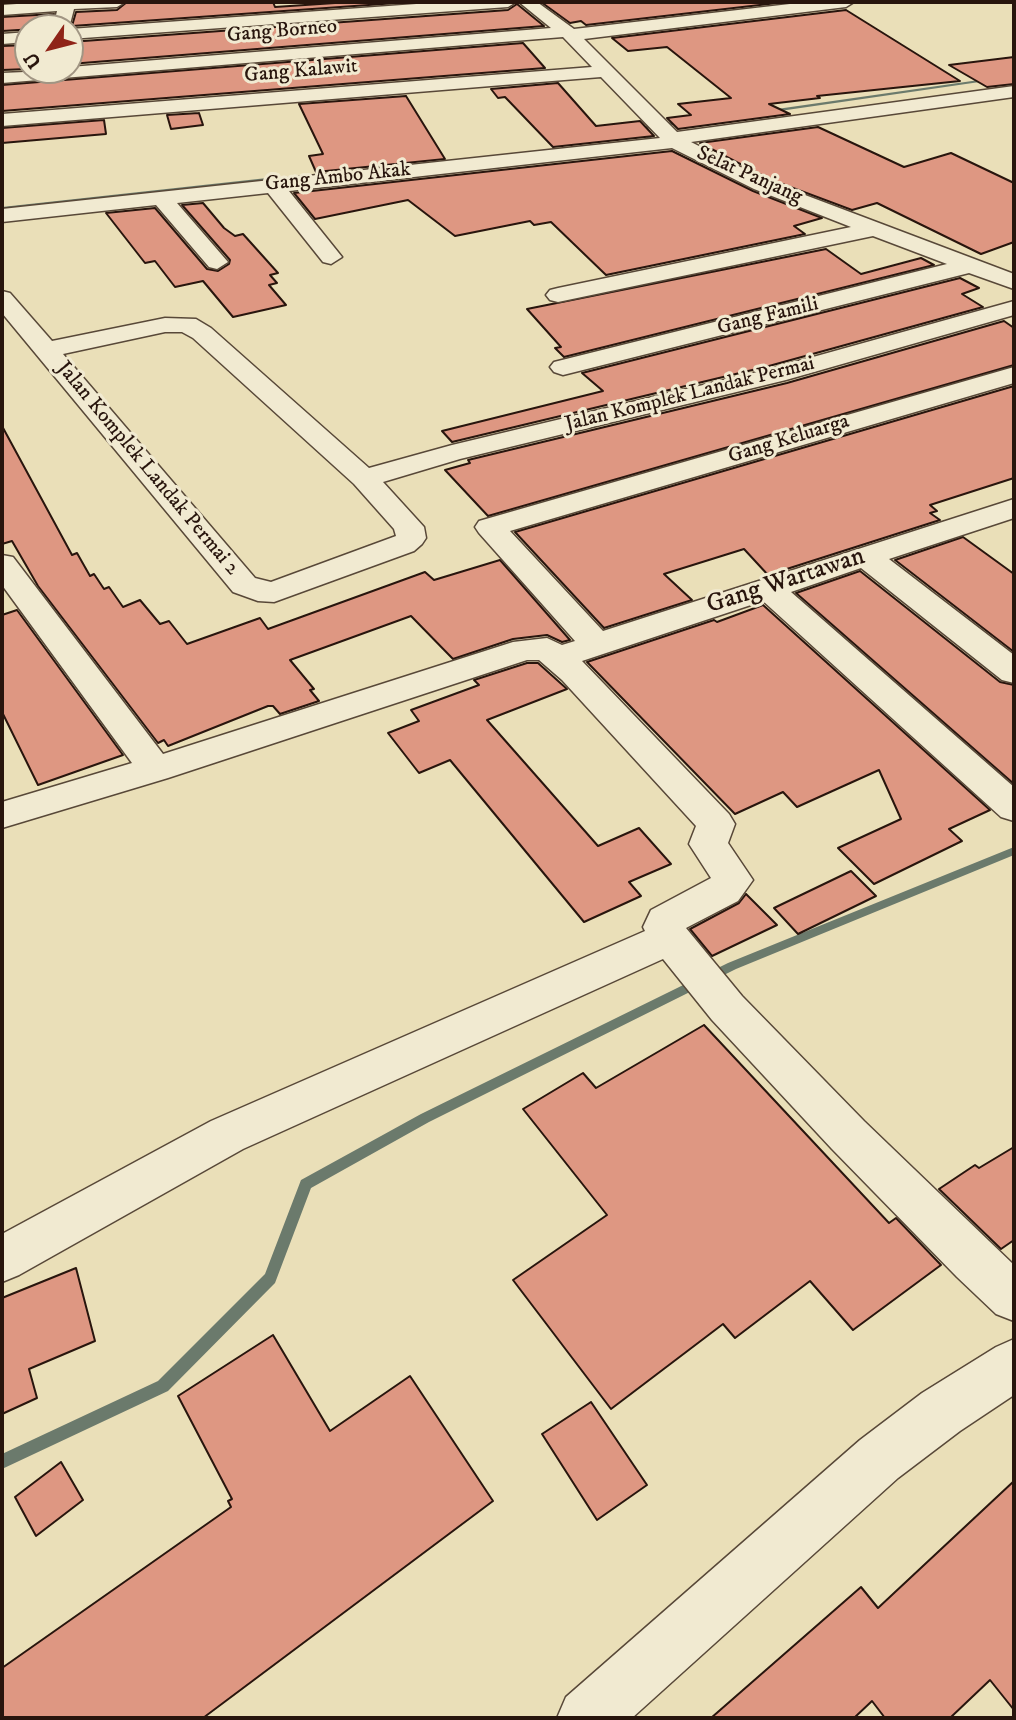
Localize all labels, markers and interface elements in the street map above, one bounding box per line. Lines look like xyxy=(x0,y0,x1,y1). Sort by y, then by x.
north arrow xyxy=(14,14,84,84)
street label: Gang Borneo xyxy=(226,15,338,49)
text: U xyxy=(19,48,47,73)
street label: Gang Kalawit xyxy=(243,54,359,90)
street label: Selat Panjang xyxy=(692,141,806,211)
street label: Gang Ambo Akak xyxy=(264,158,412,198)
street label: Gang Famili xyxy=(715,292,821,342)
street label: Jalan Komplek Landak Permai xyxy=(563,352,817,438)
street label: Jalan Komplek Landak Permai 2 xyxy=(50,357,244,581)
street label: Gang Keluarga xyxy=(726,410,852,470)
street label: Gang Wartawan xyxy=(703,542,869,622)

